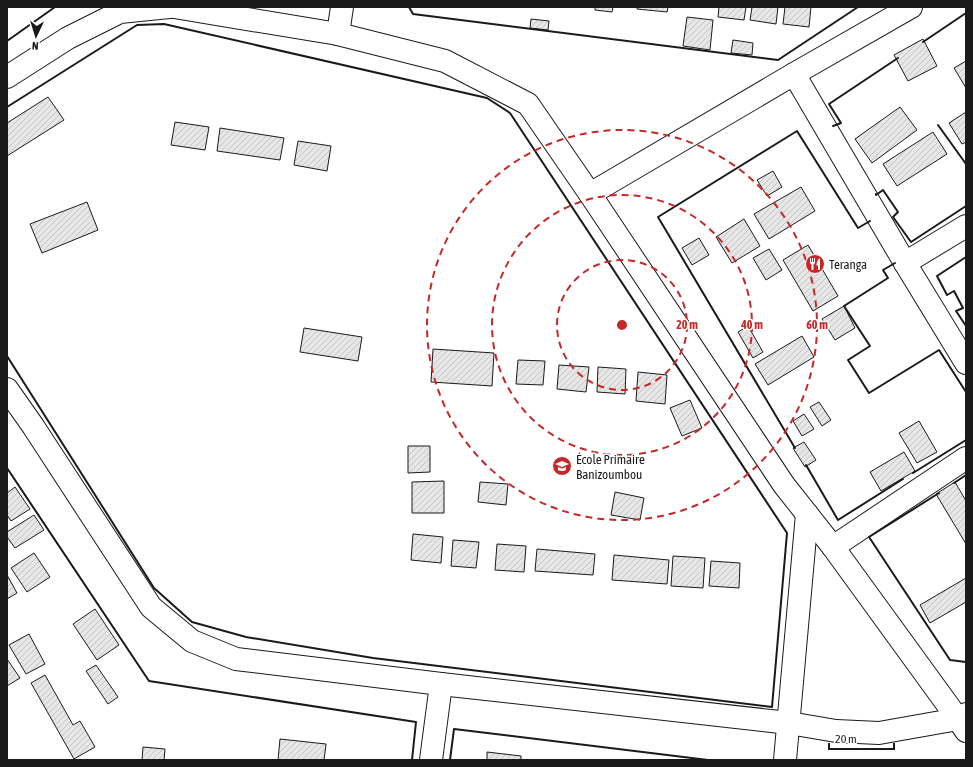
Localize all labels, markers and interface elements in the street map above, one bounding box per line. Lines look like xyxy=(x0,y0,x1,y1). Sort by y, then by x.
north arrow xyxy=(16,16,56,56)
text: N xyxy=(32,40,39,52)
restaurant icon: Teranga xyxy=(804,253,826,275)
place label: Teranga xyxy=(829,257,867,272)
centre of rings xyxy=(615,318,629,332)
text: 20 m xyxy=(676,318,698,332)
text: 40 m xyxy=(740,318,763,332)
text: 60 m xyxy=(806,318,828,332)
place label: École Primaire Banizoumbou xyxy=(576,452,645,482)
school or university icon: École Primaire Banizoumbou xyxy=(551,455,573,477)
scale bar xyxy=(829,725,894,751)
text: 20 m xyxy=(835,732,857,746)

